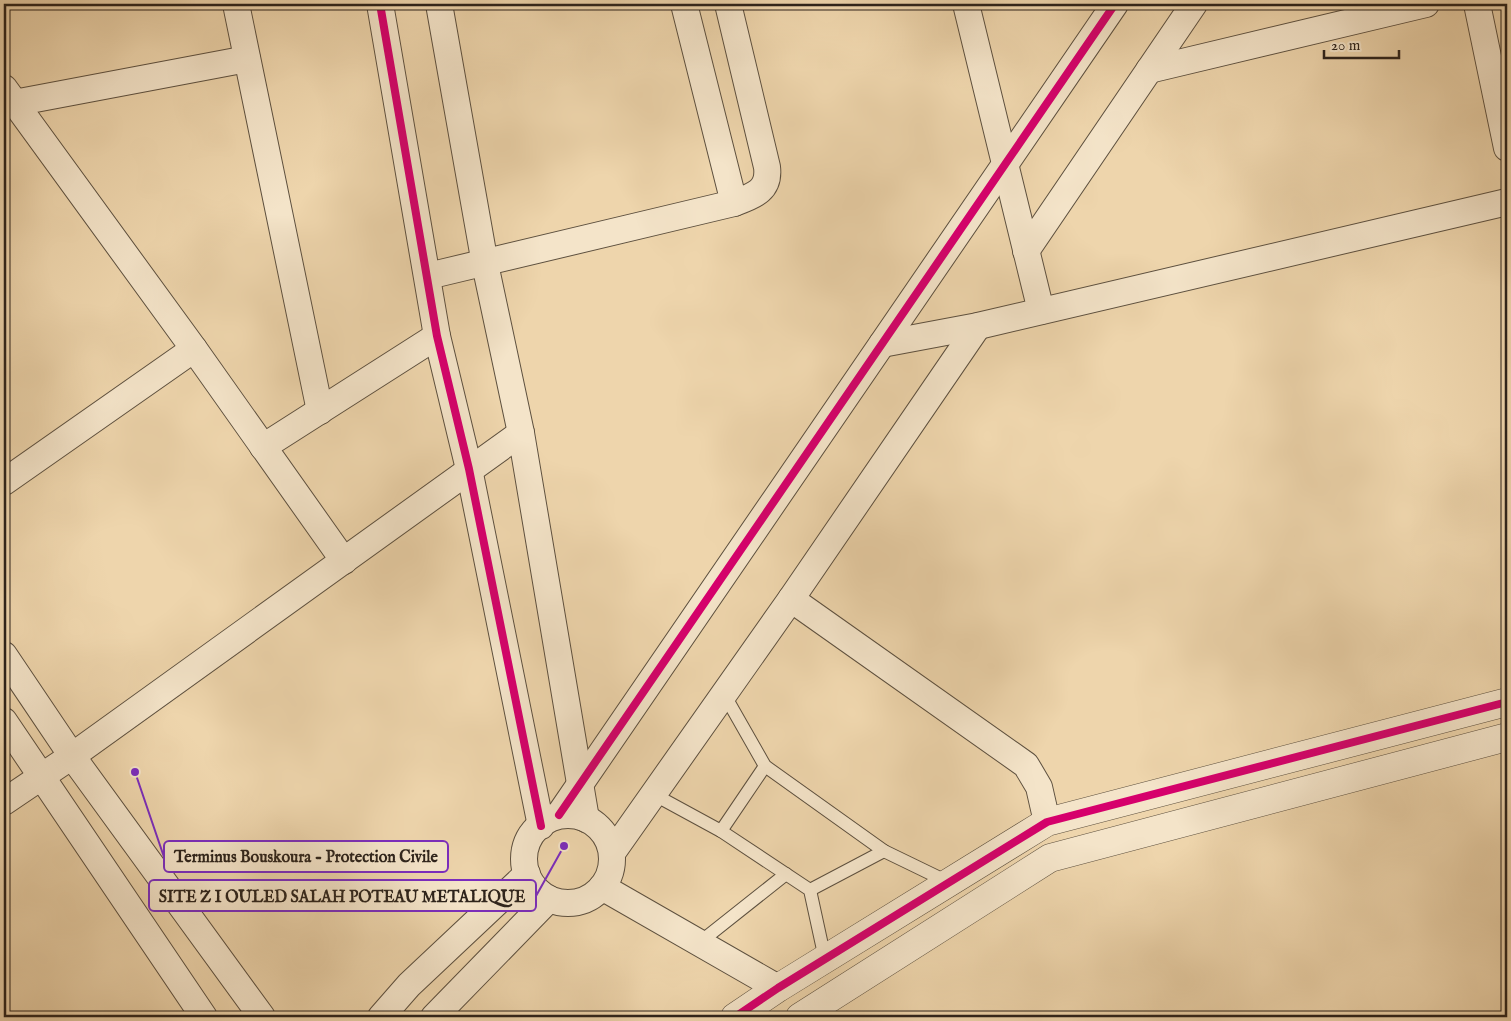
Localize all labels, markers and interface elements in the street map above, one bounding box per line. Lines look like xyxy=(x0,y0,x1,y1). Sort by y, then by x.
scale bar xyxy=(1324,28,1398,60)
text: 20 m xyxy=(1331,36,1361,55)
callout: Terminus Bouskoura - Protection Civile xyxy=(164,841,448,872)
text: Terminus Bouskoura - Protection Civile xyxy=(173,848,439,868)
callout: SITE Z I OULED SALAH POTEAU METALIQUE xyxy=(149,880,536,911)
text: SITE Z I OULED SALAH POTEAU METALIQUE xyxy=(159,888,525,908)

